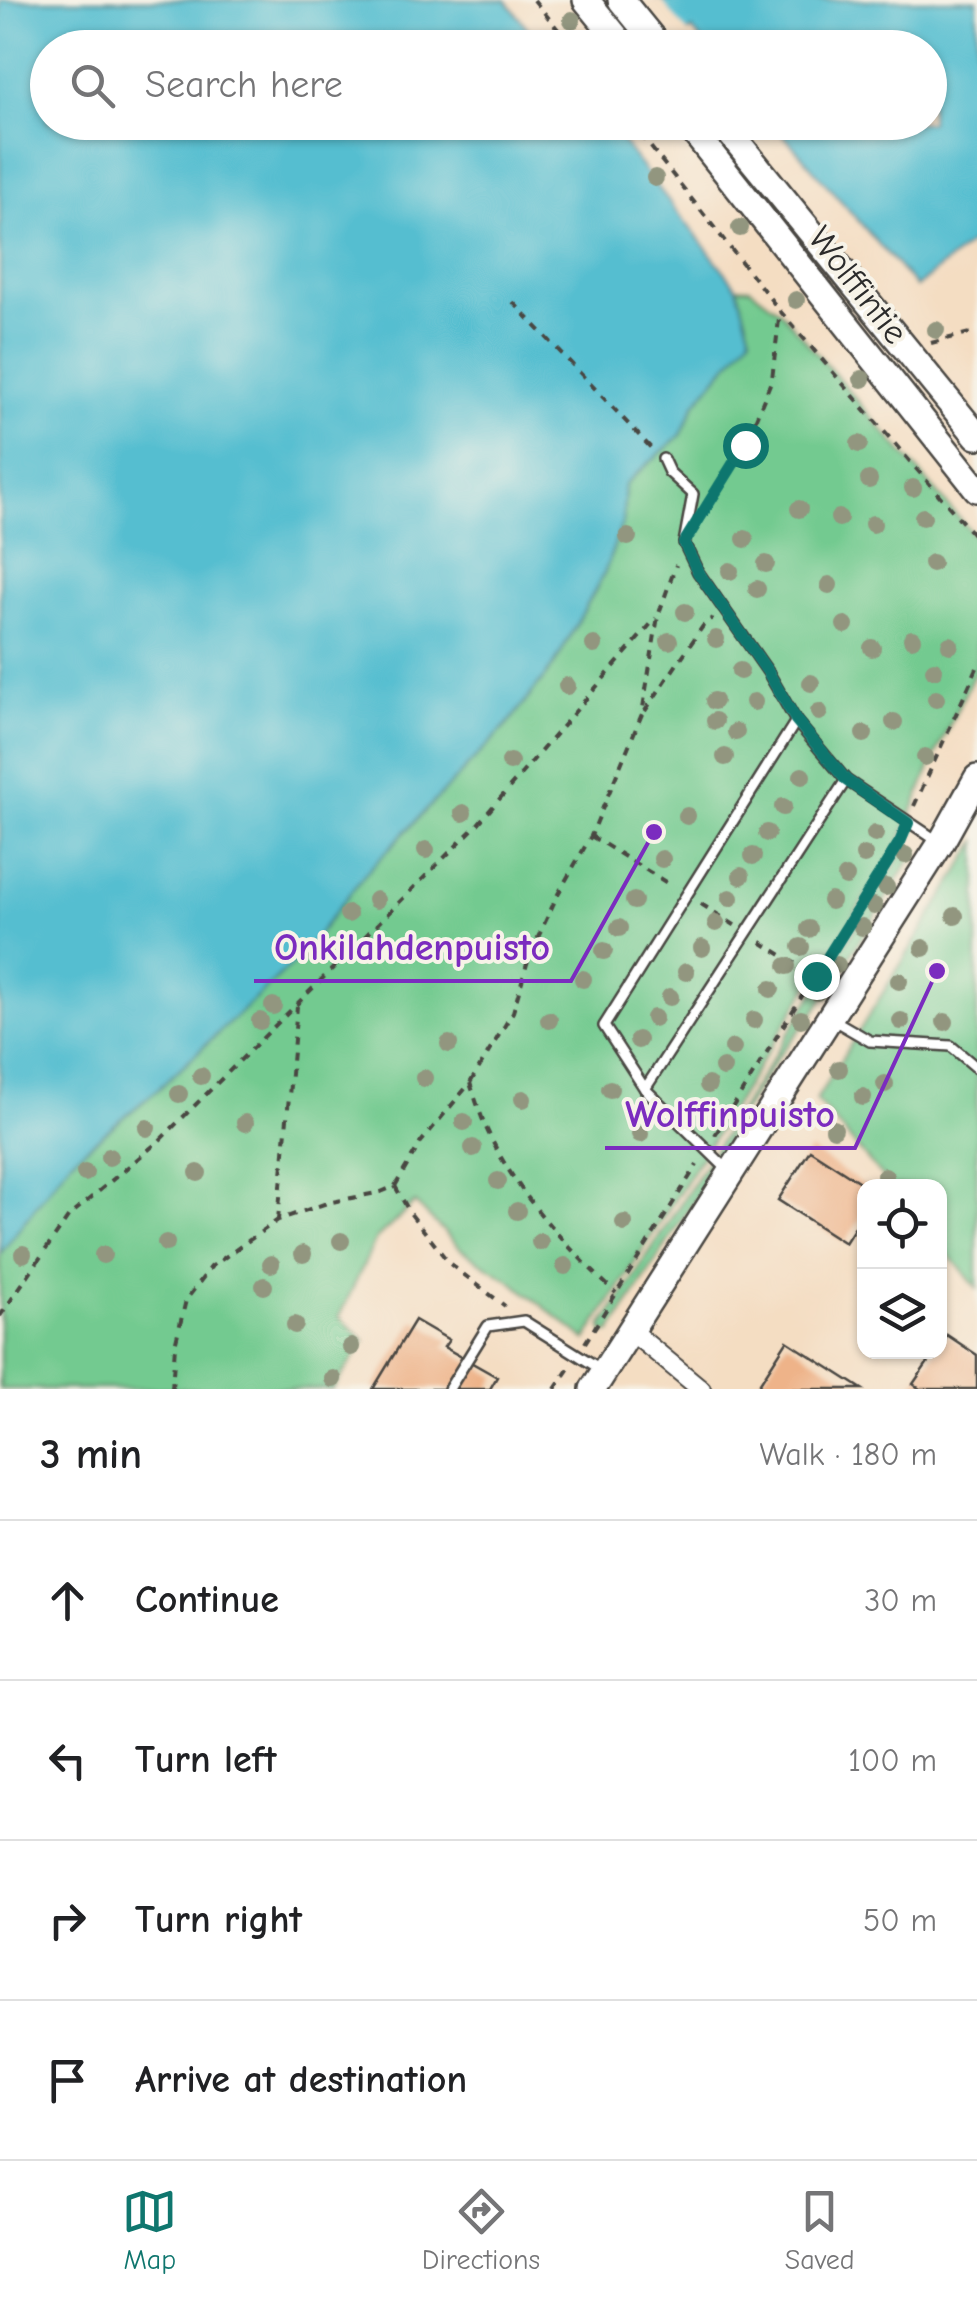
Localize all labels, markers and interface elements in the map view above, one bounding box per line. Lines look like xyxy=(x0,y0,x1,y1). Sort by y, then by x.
search box xyxy=(30,30,947,140)
icon: search xyxy=(65,58,120,113)
text: Search here xyxy=(145,63,343,107)
street label: Wolffintie xyxy=(800,218,916,352)
route start xyxy=(723,423,769,469)
callout: Onkilahdenpuisto xyxy=(254,913,571,981)
text: Onkilahdenpuisto xyxy=(274,926,550,970)
route end xyxy=(794,954,840,1000)
callout: Wolffinpuisto xyxy=(605,1080,855,1148)
text: Wolffinpuisto xyxy=(625,1093,835,1137)
map controls xyxy=(857,1179,947,1359)
button: locate xyxy=(857,1179,947,1269)
button: layers xyxy=(857,1269,947,1359)
text: 3 min xyxy=(40,1430,142,1479)
text: Walk · 180 m xyxy=(760,1436,937,1473)
icon: ahead xyxy=(40,1573,95,1628)
text: Continue xyxy=(135,1578,279,1622)
text: 30 m xyxy=(864,1582,937,1619)
icon: left xyxy=(40,1733,95,1788)
text: Turn left xyxy=(135,1738,276,1782)
text: 100 m xyxy=(848,1742,937,1779)
icon: right xyxy=(40,1893,95,1948)
text: Turn right xyxy=(135,1898,302,1942)
text: 50 m xyxy=(863,1902,937,1939)
icon: arrive xyxy=(40,2053,95,2108)
text: Arrive at destination xyxy=(135,2058,467,2102)
tab: Map xyxy=(122,2184,177,2276)
tab: Directions xyxy=(422,2184,540,2276)
tab: Saved xyxy=(785,2184,855,2276)

